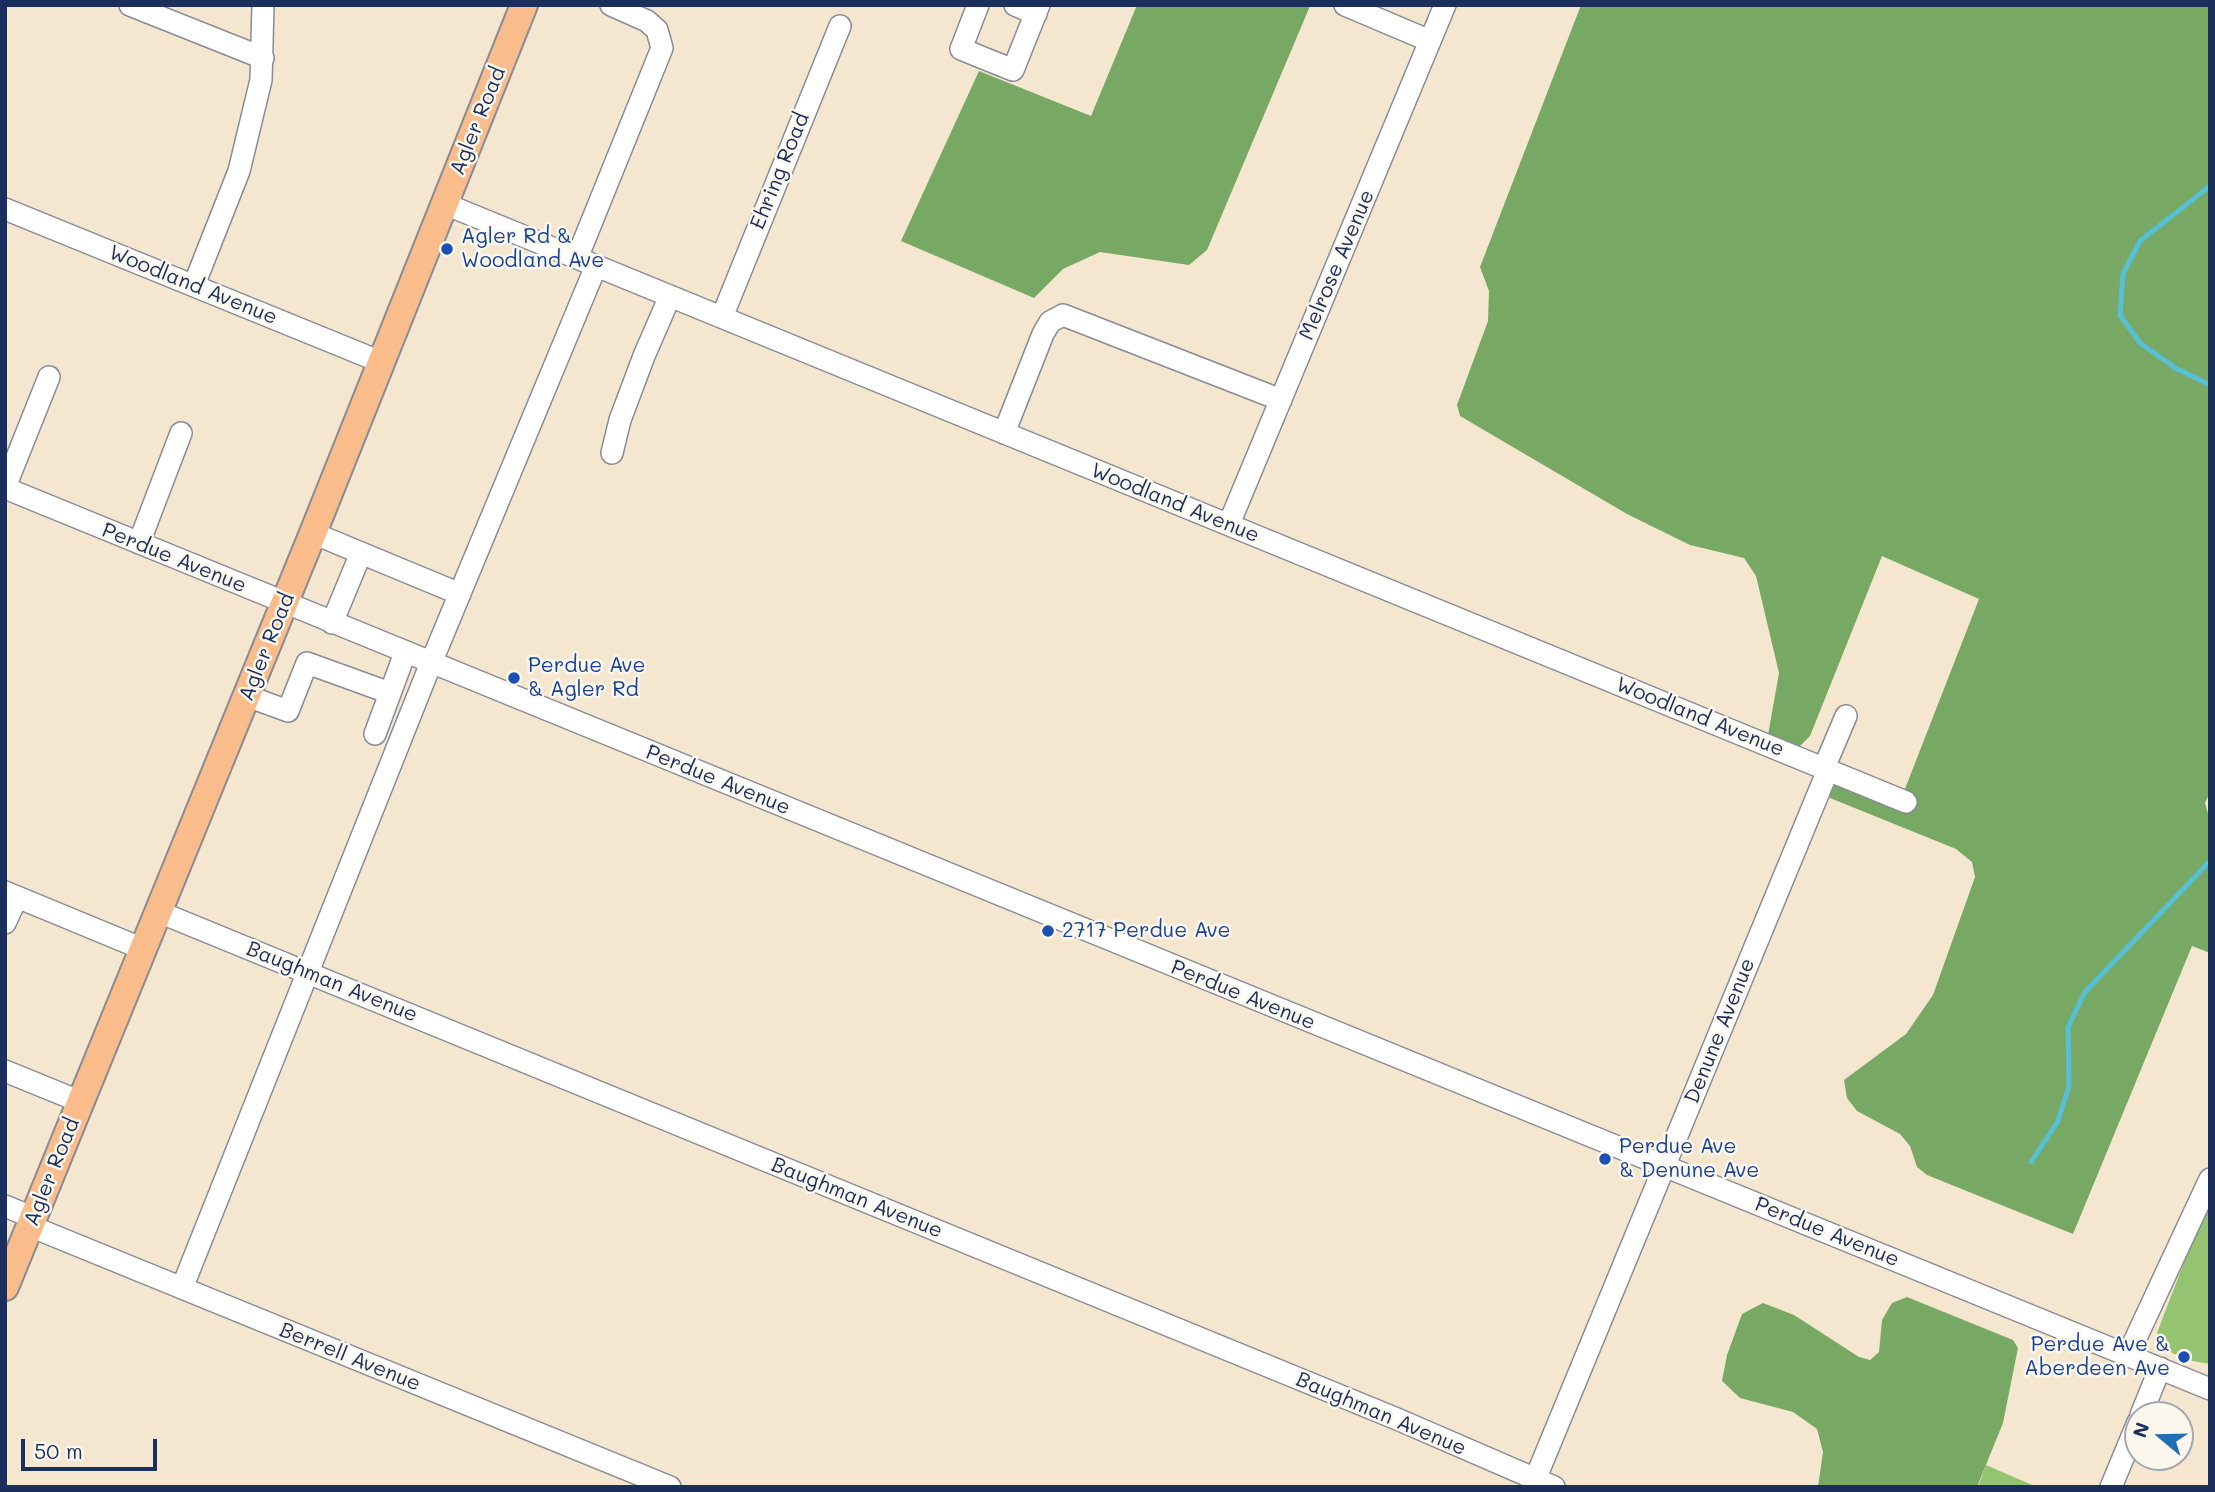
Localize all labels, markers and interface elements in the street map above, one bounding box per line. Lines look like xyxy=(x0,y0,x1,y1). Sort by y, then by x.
street label: Agler Road xyxy=(445,63,511,179)
street label: Ehring Road xyxy=(745,109,815,233)
street label: Melrose Avenue xyxy=(1294,186,1380,344)
place label: Agler Rd & Woodland Ave xyxy=(461,224,604,274)
street label: Woodland Avenue xyxy=(105,240,281,330)
marker: Agler Rd & Woodland Ave xyxy=(439,241,455,257)
street label: Woodland Avenue xyxy=(1087,458,1263,548)
street label: Perdue Avenue xyxy=(98,518,250,598)
street label: Agler Road xyxy=(234,589,300,705)
place label: Perdue Ave & Agler Rd xyxy=(528,653,645,703)
marker: Perdue Ave & Agler Rd xyxy=(506,670,522,686)
street label: Woodland Avenue xyxy=(1612,672,1788,762)
street label: Perdue Avenue xyxy=(642,740,794,820)
place label: 2717 Perdue Ave xyxy=(1062,918,1231,944)
marker: 2717 Perdue Ave xyxy=(1040,923,1056,939)
street label: Baughman Avenue xyxy=(243,936,421,1028)
street label: Perdue Avenue xyxy=(1167,955,1319,1035)
street label: Denune Avenue xyxy=(1679,955,1761,1107)
street label: Agler Road xyxy=(19,1114,85,1230)
place label: Perdue Ave & Denune Ave xyxy=(1619,1134,1759,1184)
marker: Perdue Ave & Denune Ave xyxy=(1597,1151,1613,1167)
street label: Baughman Avenue xyxy=(768,1152,946,1244)
street label: Perdue Avenue xyxy=(1751,1192,1903,1272)
street label: Berrell Avenue xyxy=(276,1317,424,1397)
place label: Perdue Ave & Aberdeen Ave xyxy=(2024,1332,2170,1382)
marker: Perdue Ave & Aberdeen Ave xyxy=(2176,1349,2192,1365)
street label: Baughman Avenue xyxy=(1292,1367,1470,1461)
north arrow xyxy=(2124,1401,2194,1471)
text: N xyxy=(2126,1419,2155,1441)
scale bar xyxy=(24,1426,161,1470)
text: 50 m xyxy=(34,1437,83,1464)

